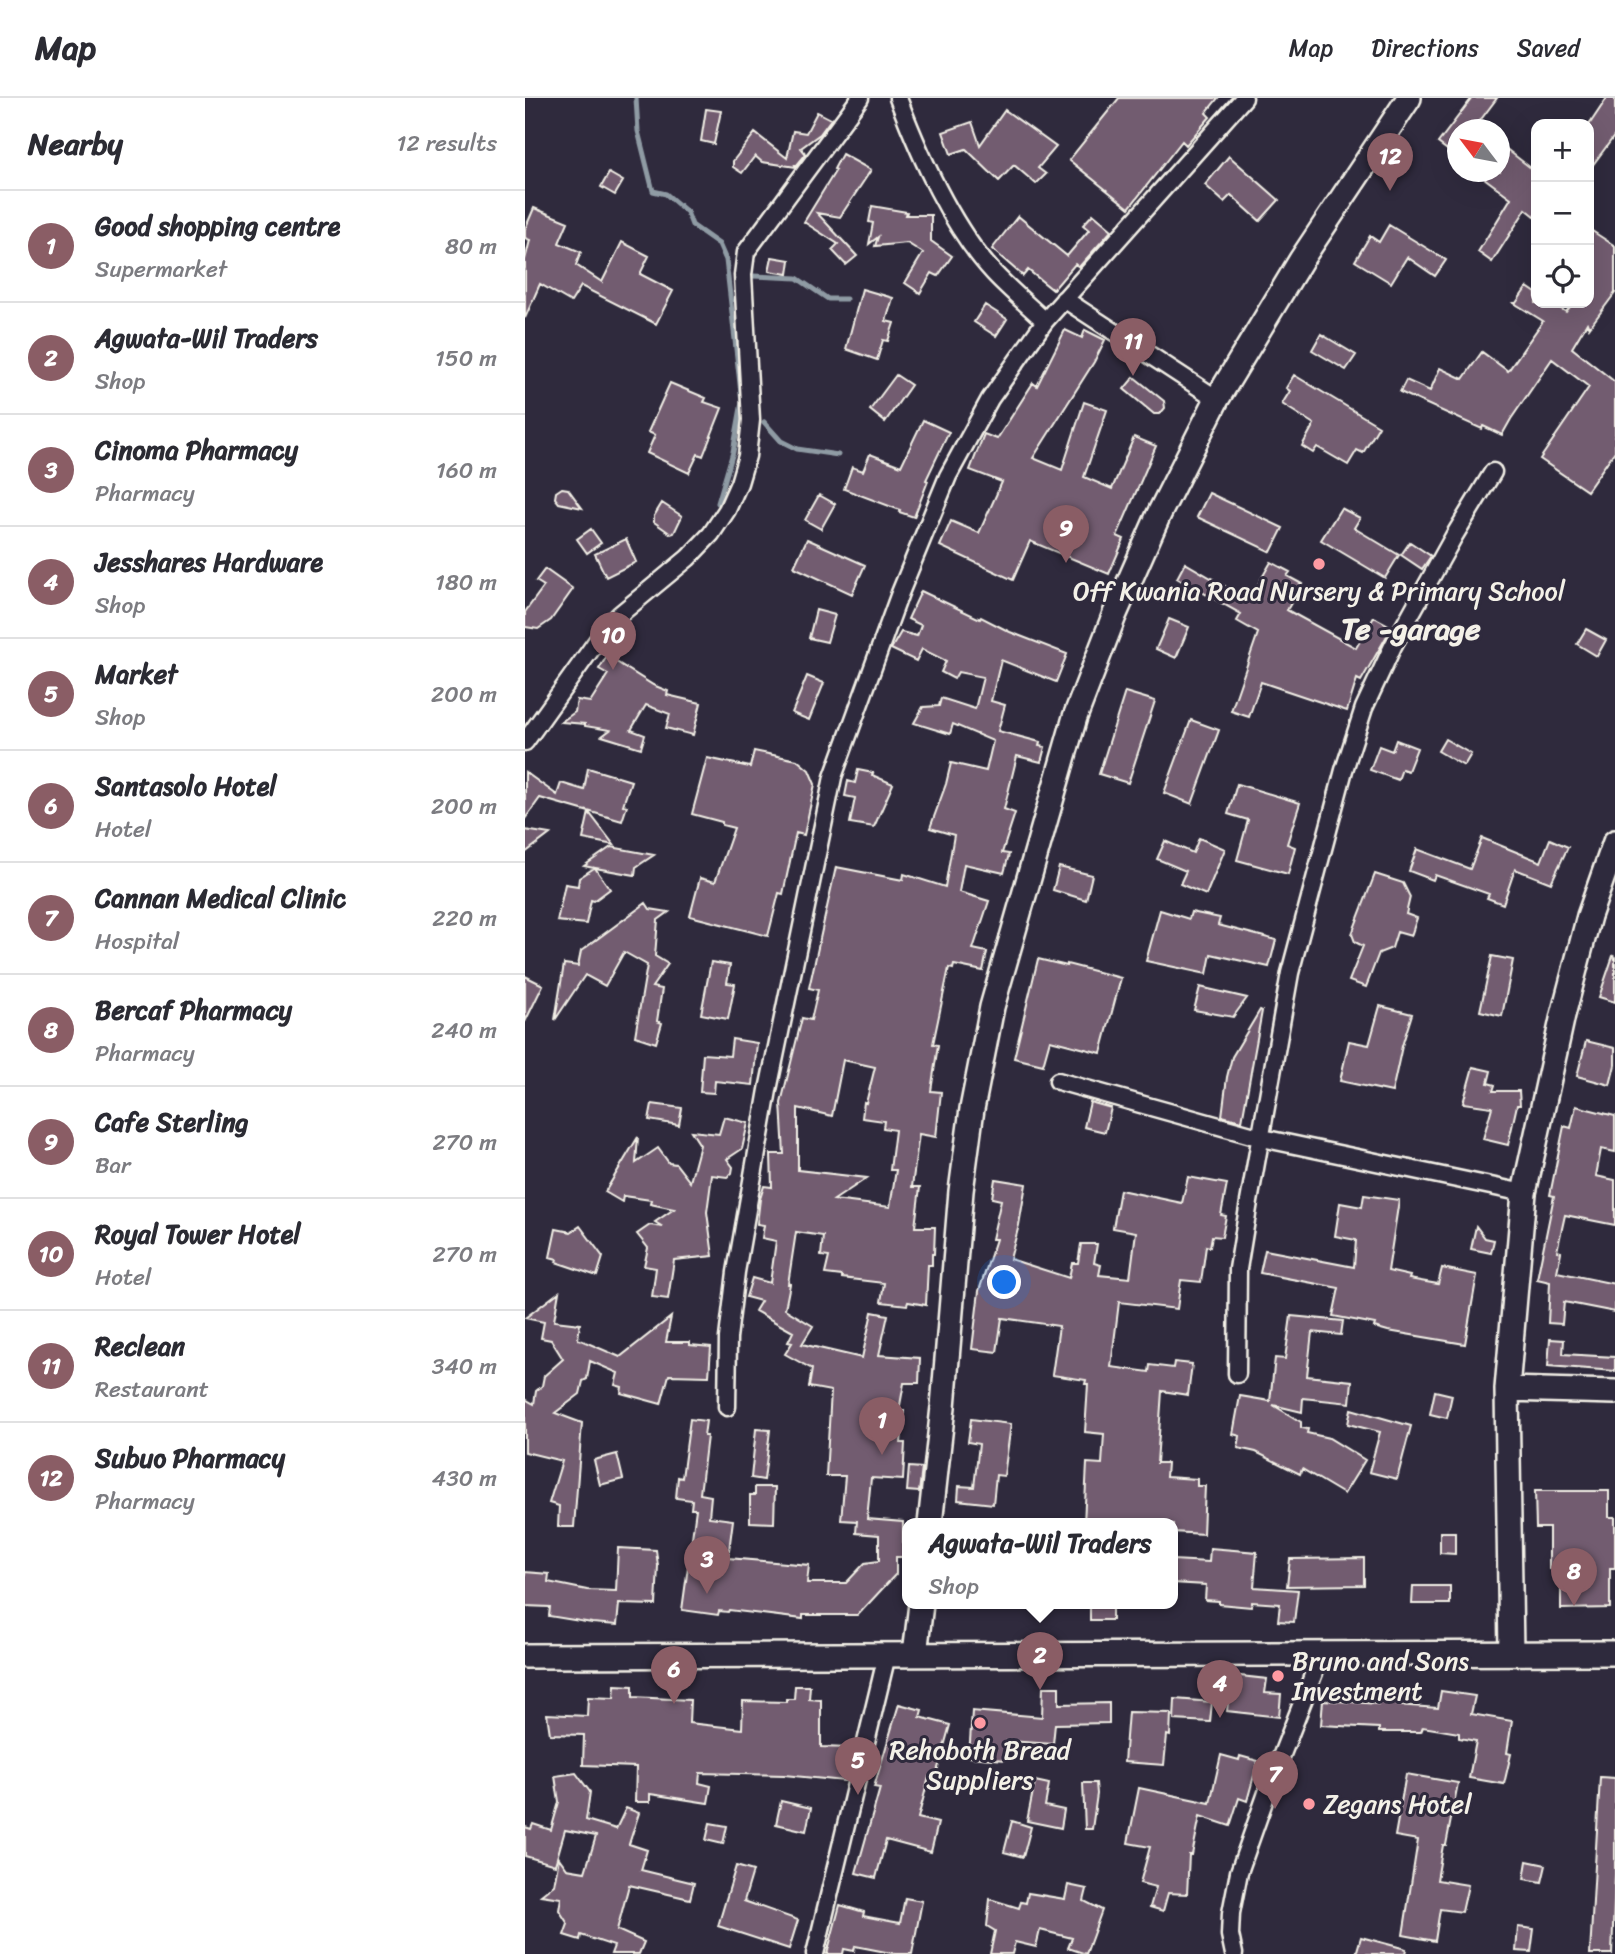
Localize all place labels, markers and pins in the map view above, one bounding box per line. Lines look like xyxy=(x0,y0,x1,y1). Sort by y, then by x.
pin: 12 xyxy=(1367,133,1413,191)
pin: 11 xyxy=(1110,318,1156,376)
pin: 9 xyxy=(1043,505,1089,563)
marker: Off Kwania Road Nursery & Primary School xyxy=(1311,556,1327,572)
place label: Off Kwania Road Nursery & Primary School xyxy=(1073,568,1566,614)
pin: 10 xyxy=(590,612,636,670)
pin: 1 xyxy=(859,1397,905,1455)
pin: 3 xyxy=(684,1536,730,1594)
pin: 8 xyxy=(1551,1548,1597,1606)
pin: 2 xyxy=(1017,1632,1063,1690)
place label: Bruno and Sons Investment xyxy=(1291,1638,1469,1714)
pin: 6 xyxy=(651,1646,697,1704)
pin: 4 xyxy=(1197,1660,1243,1718)
marker: Bruno and Sons Investment xyxy=(1270,1668,1286,1684)
marker: Rehoboth Bread Suppliers xyxy=(972,1715,988,1731)
place label: Rehoboth Bread Suppliers xyxy=(890,1727,1073,1803)
pin: 5 xyxy=(835,1737,881,1795)
pin: 7 xyxy=(1252,1751,1298,1809)
place label: Zegans Hotel xyxy=(1323,1781,1472,1827)
marker: Zegans Hotel xyxy=(1301,1796,1317,1812)

